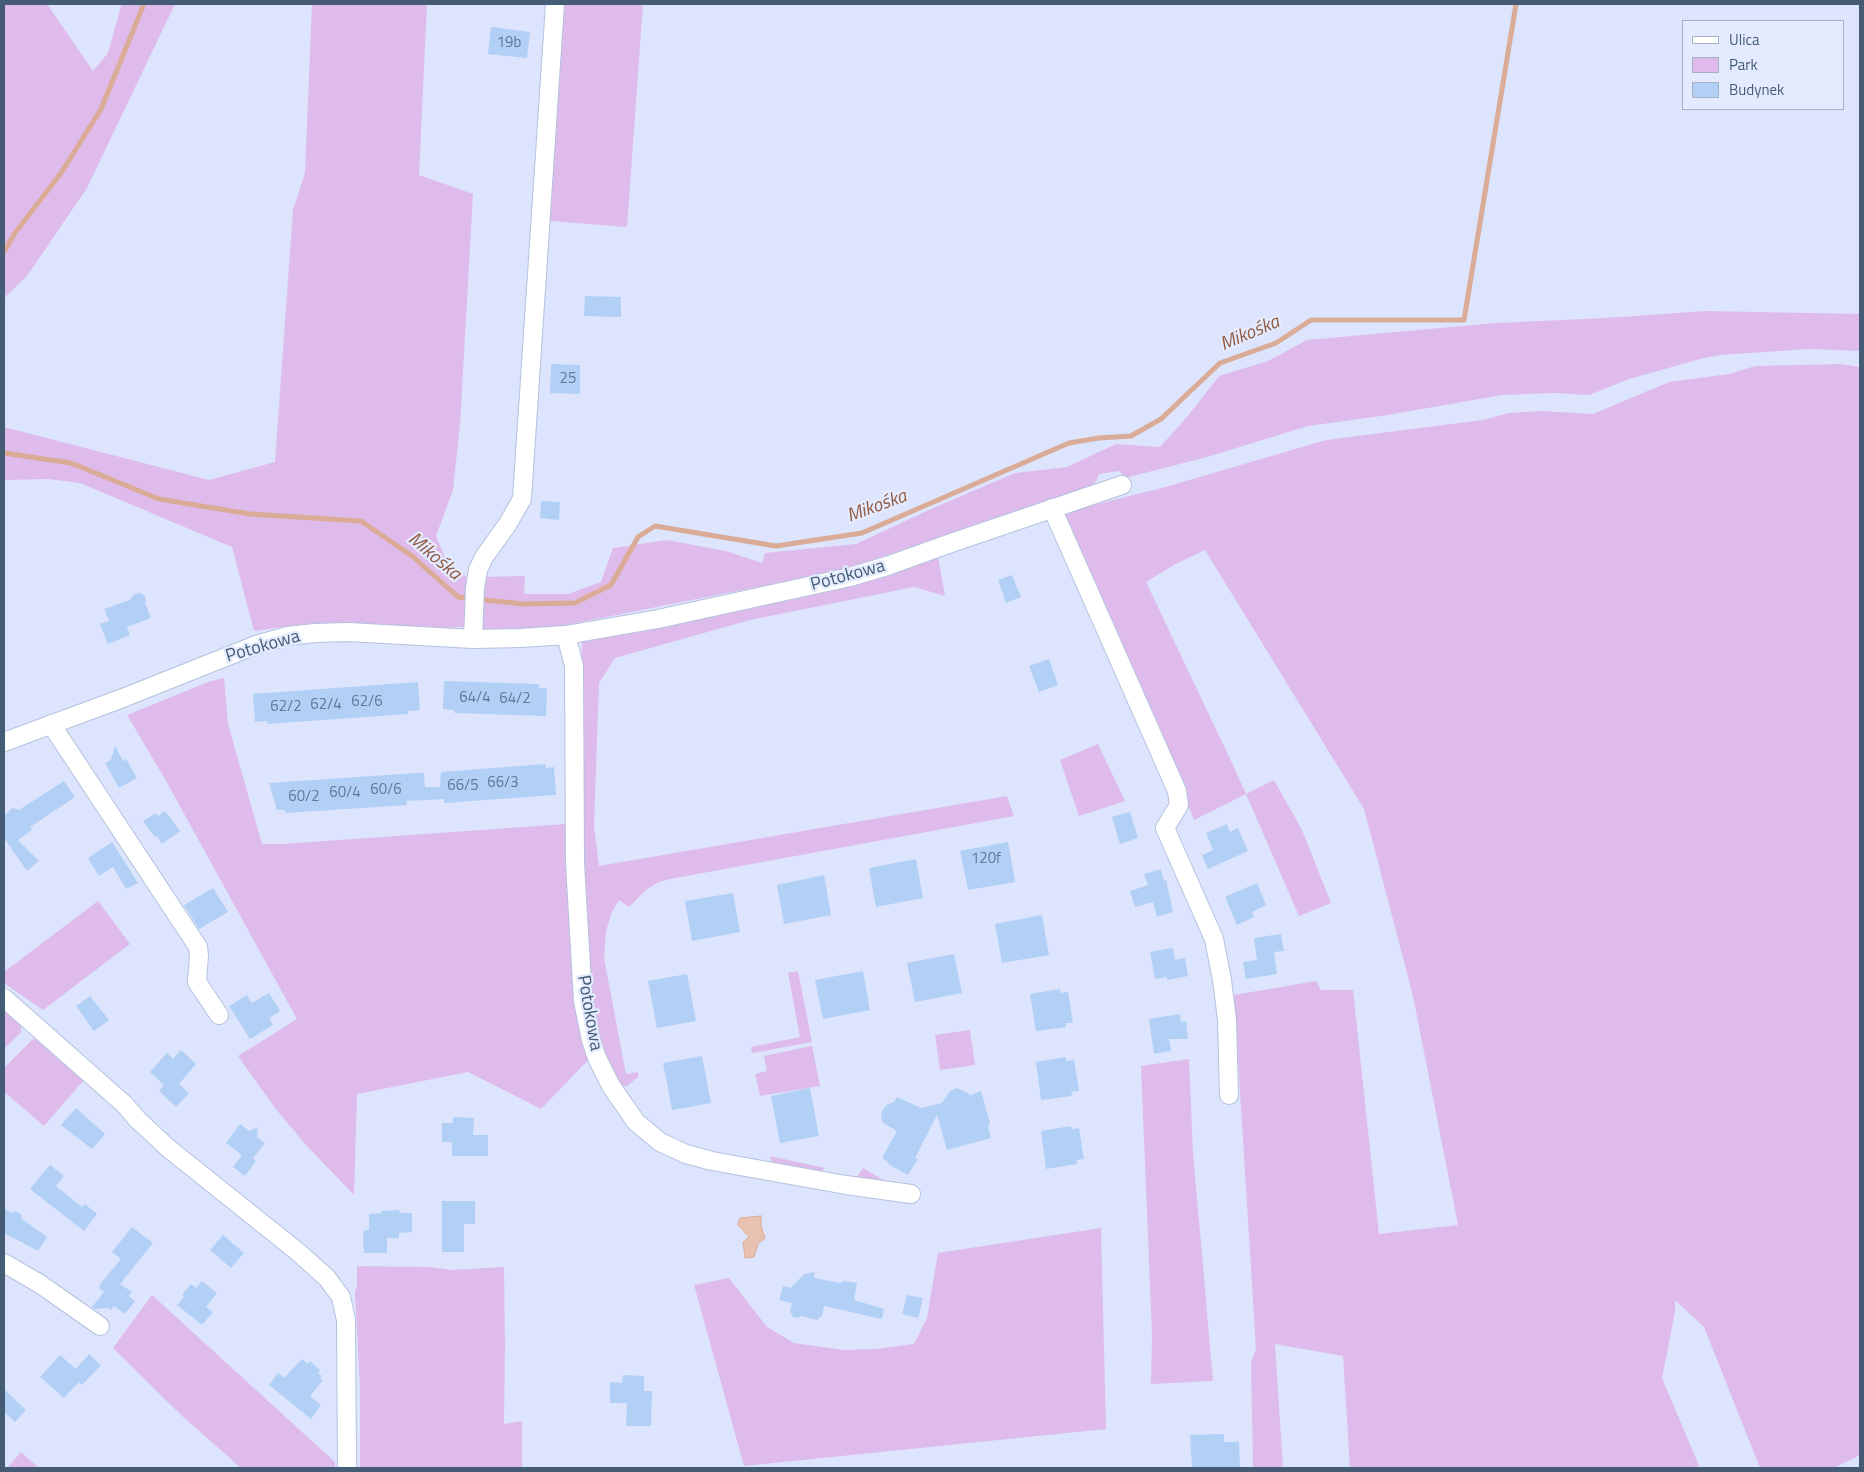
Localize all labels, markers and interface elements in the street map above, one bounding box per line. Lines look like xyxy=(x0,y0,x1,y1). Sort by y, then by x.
legend xyxy=(1682,20,1844,110)
text: Ulica xyxy=(1729,28,1759,51)
house number: 19b xyxy=(497,34,521,52)
text: Park xyxy=(1729,53,1758,76)
text: Budynek xyxy=(1729,78,1784,101)
water label: Mikośka xyxy=(1217,311,1283,357)
house number: 25 xyxy=(560,370,576,388)
water label: Mikośka xyxy=(844,486,910,528)
water label: Mikośka xyxy=(403,528,465,586)
street label: Potokowa xyxy=(808,556,888,596)
street label: Potokowa xyxy=(223,626,303,668)
house number: 64/4 xyxy=(459,689,491,707)
house number: 64/2 xyxy=(499,690,531,708)
house number: 62/6 xyxy=(351,693,383,711)
house number: 62/4 xyxy=(310,696,342,714)
house number: 62/2 xyxy=(270,698,302,716)
house number: 66/3 xyxy=(487,774,519,792)
house number: 66/5 xyxy=(447,777,479,795)
house number: 60/6 xyxy=(370,781,402,799)
house number: 60/4 xyxy=(329,784,361,802)
house number: 60/2 xyxy=(288,788,320,806)
house number: 120f xyxy=(971,850,1001,868)
street label: Potokowa xyxy=(572,974,606,1052)

